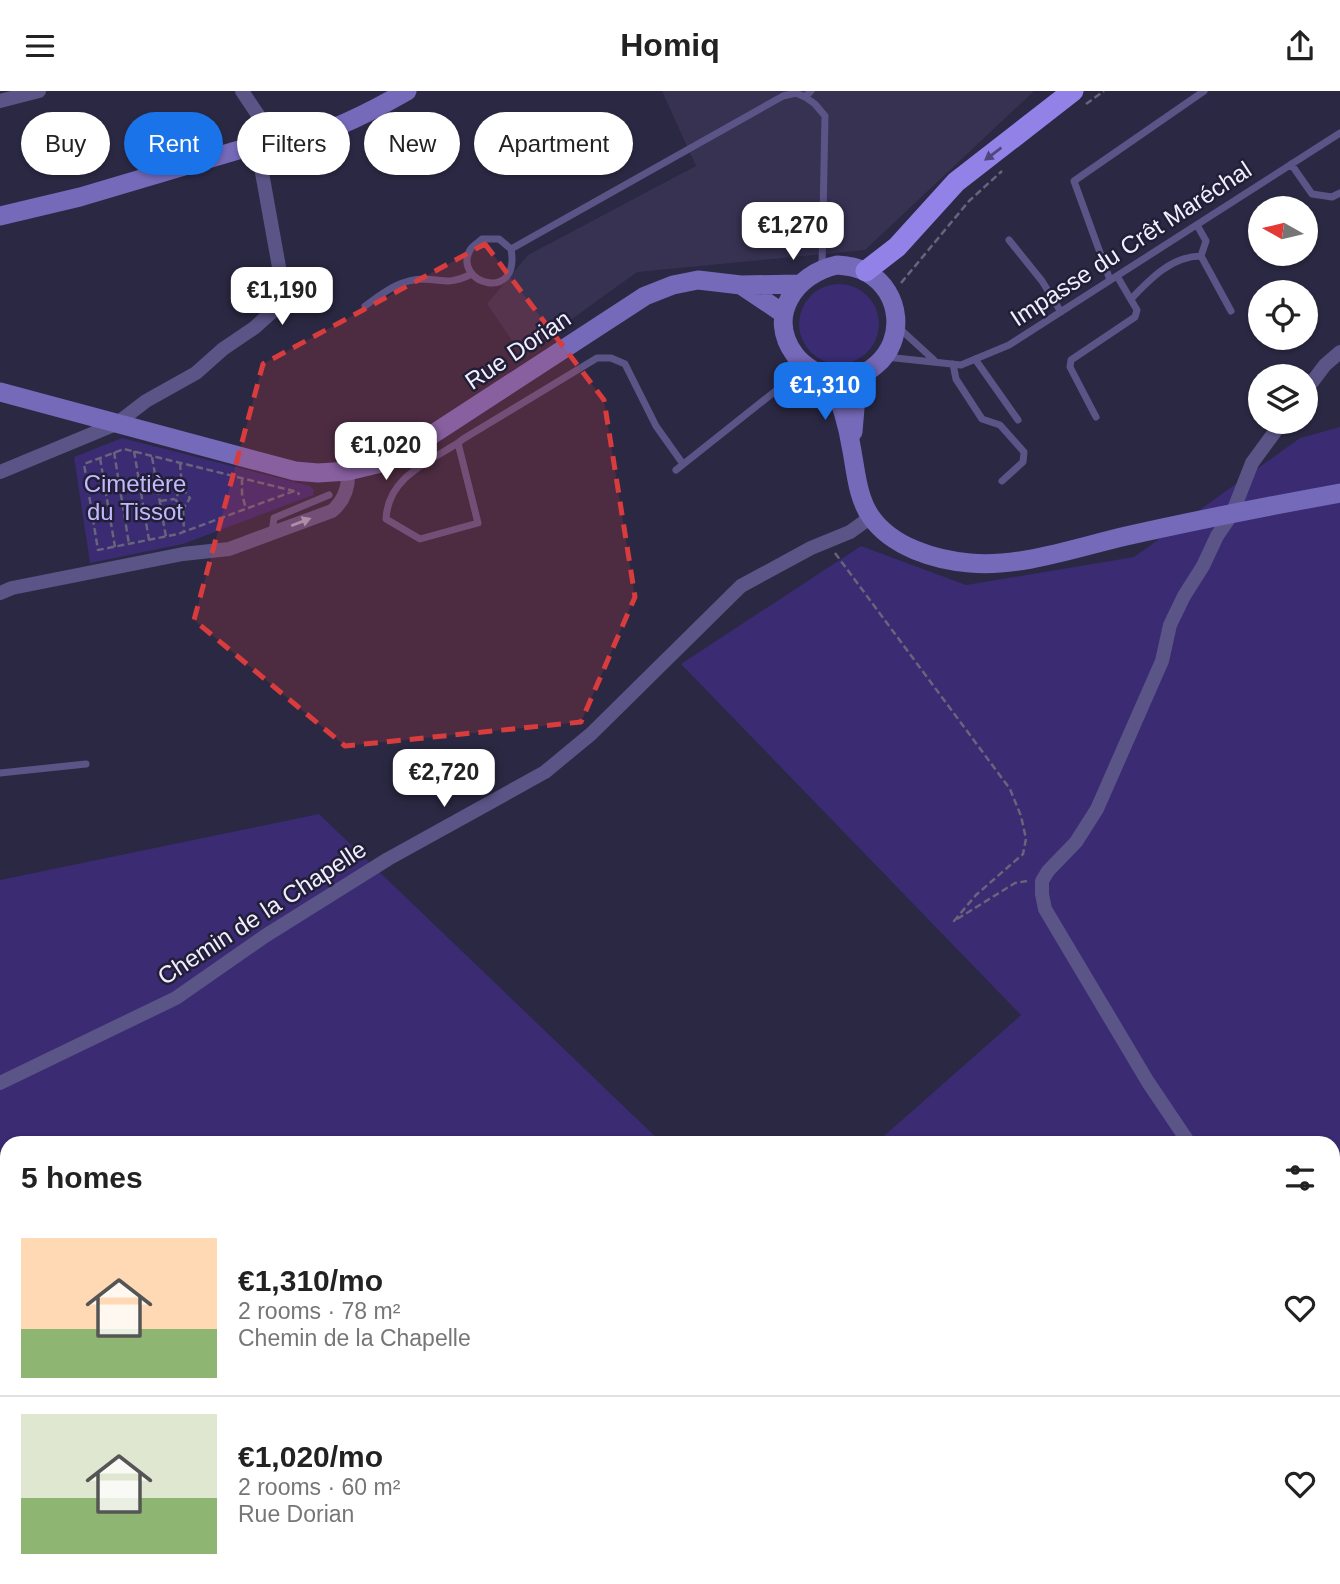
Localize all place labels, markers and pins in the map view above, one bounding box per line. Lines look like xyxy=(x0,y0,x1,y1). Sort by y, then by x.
pin: €1,270 xyxy=(736,202,850,262)
pin: €1,190 xyxy=(225,267,339,327)
pin: €1,310 xyxy=(768,363,882,422)
pin: €1,020 xyxy=(329,423,443,482)
pin: €2,720 xyxy=(387,749,501,809)

